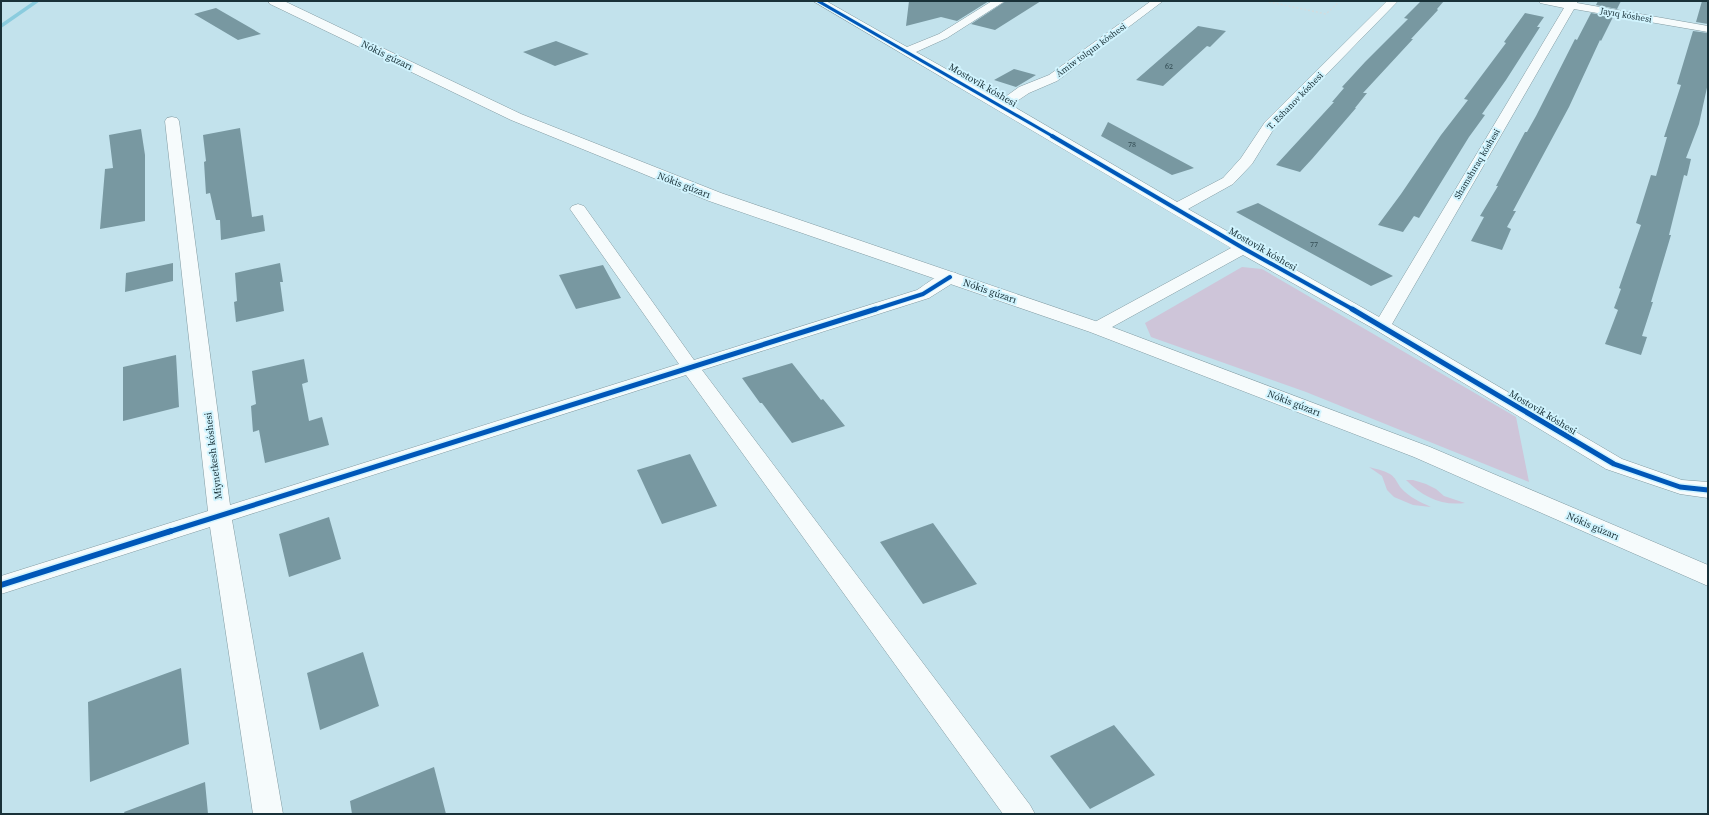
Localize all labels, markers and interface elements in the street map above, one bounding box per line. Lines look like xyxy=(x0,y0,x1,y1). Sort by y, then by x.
street label: Jayıq kóshesi xyxy=(1598,4,1653,25)
street label: Ámiw tolqını kóshesi xyxy=(1053,20,1129,80)
street label: Nókis gúzarı xyxy=(359,37,415,73)
street label: Mostovik kóshesi xyxy=(947,60,1019,110)
house number: 62 xyxy=(1165,61,1173,72)
street label: T. Eshanov kóshesi xyxy=(1264,69,1326,132)
street label: Shamshıraq kóshesi xyxy=(1451,126,1503,201)
house number: 78 xyxy=(1128,139,1136,150)
street label: Nókis gúzarı xyxy=(656,169,712,201)
street label: Mostovik kóshesi xyxy=(1227,224,1299,274)
house number: 77 xyxy=(1310,239,1318,250)
street label: Nókis gúzarı xyxy=(962,276,1018,306)
street label: Nókis gúzarı xyxy=(1266,387,1322,419)
street label: Mostovik kóshesi xyxy=(1507,387,1579,437)
street label: Miynetkesh kóshesi xyxy=(201,412,225,500)
street label: Nókis gúzarı xyxy=(1565,509,1621,543)

